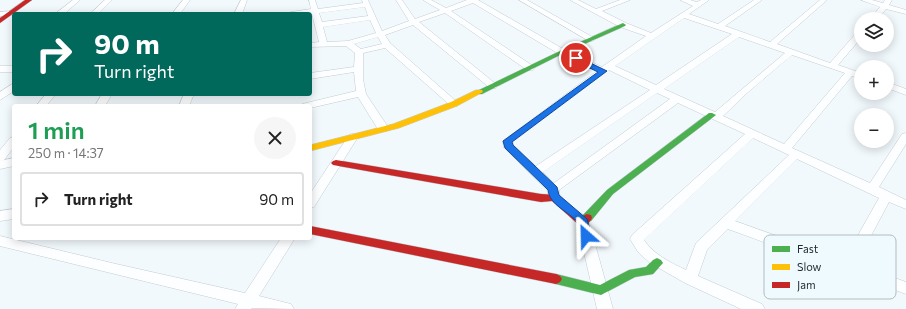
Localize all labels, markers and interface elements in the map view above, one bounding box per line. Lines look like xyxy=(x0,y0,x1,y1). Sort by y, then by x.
map controls xyxy=(854,12,894,148)
button: layers xyxy=(854,12,894,52)
text: 90 m xyxy=(94,26,160,60)
icon: right xyxy=(28,28,80,80)
pin xyxy=(559,41,593,75)
icon: arrive xyxy=(565,47,587,69)
text: Turn right xyxy=(94,60,174,82)
button: + xyxy=(854,60,894,100)
button: − xyxy=(854,108,894,148)
text: 1 min xyxy=(28,115,85,144)
button: close xyxy=(254,117,296,159)
text: 250 m · 14:37 xyxy=(28,145,104,161)
icon: right xyxy=(30,188,52,210)
text: Turn right xyxy=(64,190,133,208)
text: 90 m xyxy=(259,190,294,208)
position arrow xyxy=(565,215,607,257)
legend xyxy=(764,235,896,299)
text: Fast xyxy=(797,242,819,255)
text: Slow xyxy=(797,260,822,273)
text: Jam xyxy=(797,278,816,292)

